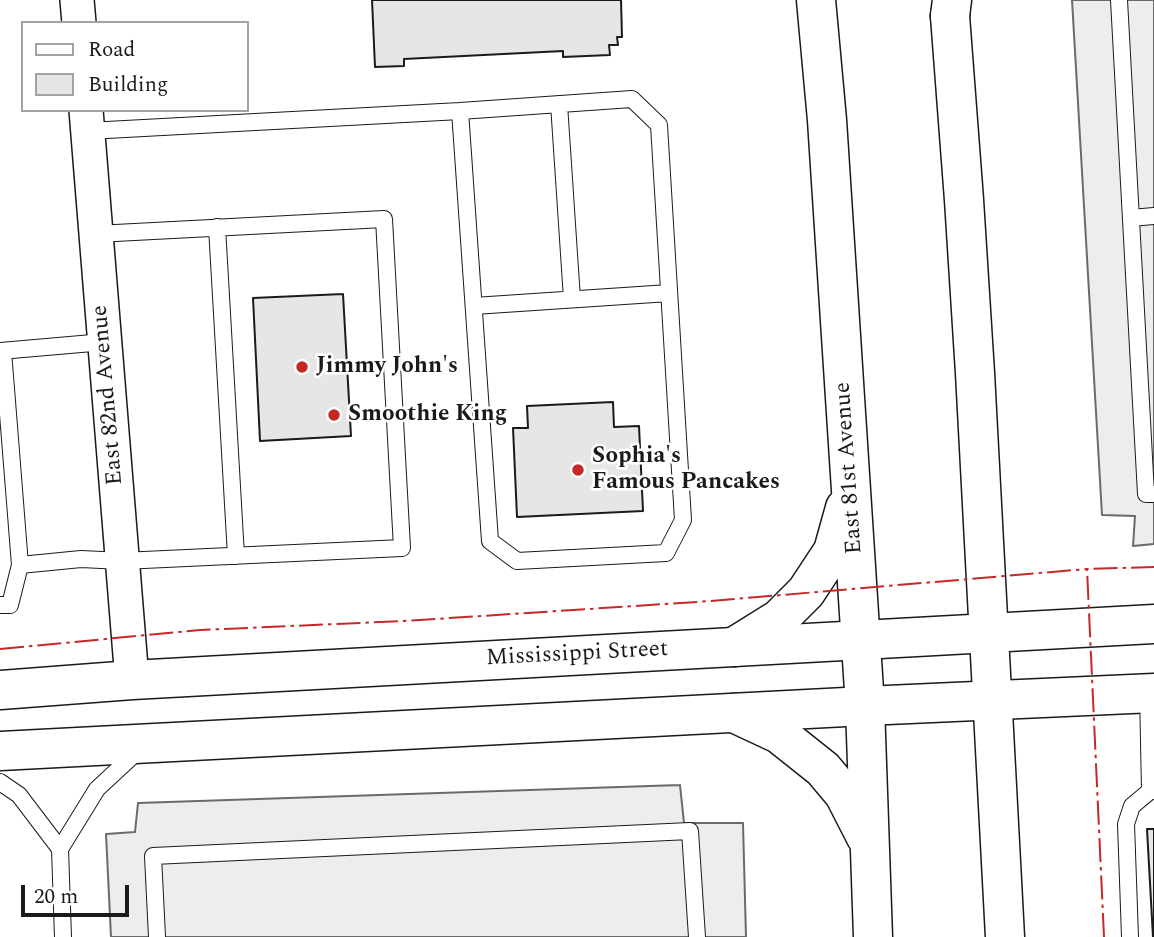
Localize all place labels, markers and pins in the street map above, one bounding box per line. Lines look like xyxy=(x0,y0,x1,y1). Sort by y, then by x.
place label: Jimmy John's xyxy=(316,353,458,381)
marker: Jimmy John's xyxy=(294,359,310,375)
place label: Smoothie King xyxy=(348,401,507,429)
marker: Smoothie King xyxy=(326,407,342,423)
place label: Sophia's Famous Pancakes xyxy=(592,443,780,497)
marker: Sophia's Famous Pancakes xyxy=(570,462,586,478)

